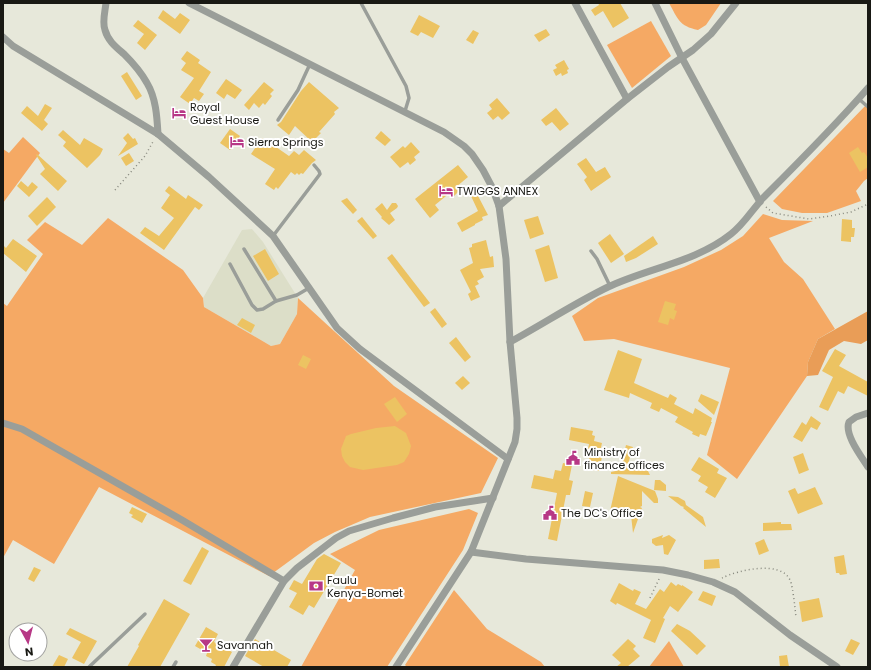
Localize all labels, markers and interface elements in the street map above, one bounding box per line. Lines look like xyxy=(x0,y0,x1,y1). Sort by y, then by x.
place label: Royal Guest House xyxy=(190,99,260,128)
hotel icon: Royal Guest House xyxy=(171,105,187,121)
hotel icon: Sierra Springs xyxy=(229,134,245,150)
place label: Sierra Springs xyxy=(248,134,324,150)
hotel icon: TWIGGS ANNEX xyxy=(438,183,454,199)
place label: TWIGGS ANNEX xyxy=(457,183,538,199)
place label: Ministry of finance offices xyxy=(584,444,665,473)
public building icon: Ministry of finance offices xyxy=(565,450,581,466)
public building icon: The DC's Office xyxy=(542,505,558,521)
place label: The DC's Office xyxy=(561,505,643,521)
place label: Faulu Kenya-Bomet xyxy=(327,572,403,601)
bank icon: Faulu Kenya-Bomet xyxy=(308,578,324,594)
north arrow xyxy=(8,622,48,662)
bar icon: Savannah xyxy=(198,637,214,653)
place label: Savannah xyxy=(217,637,273,653)
text: N xyxy=(24,643,34,660)

